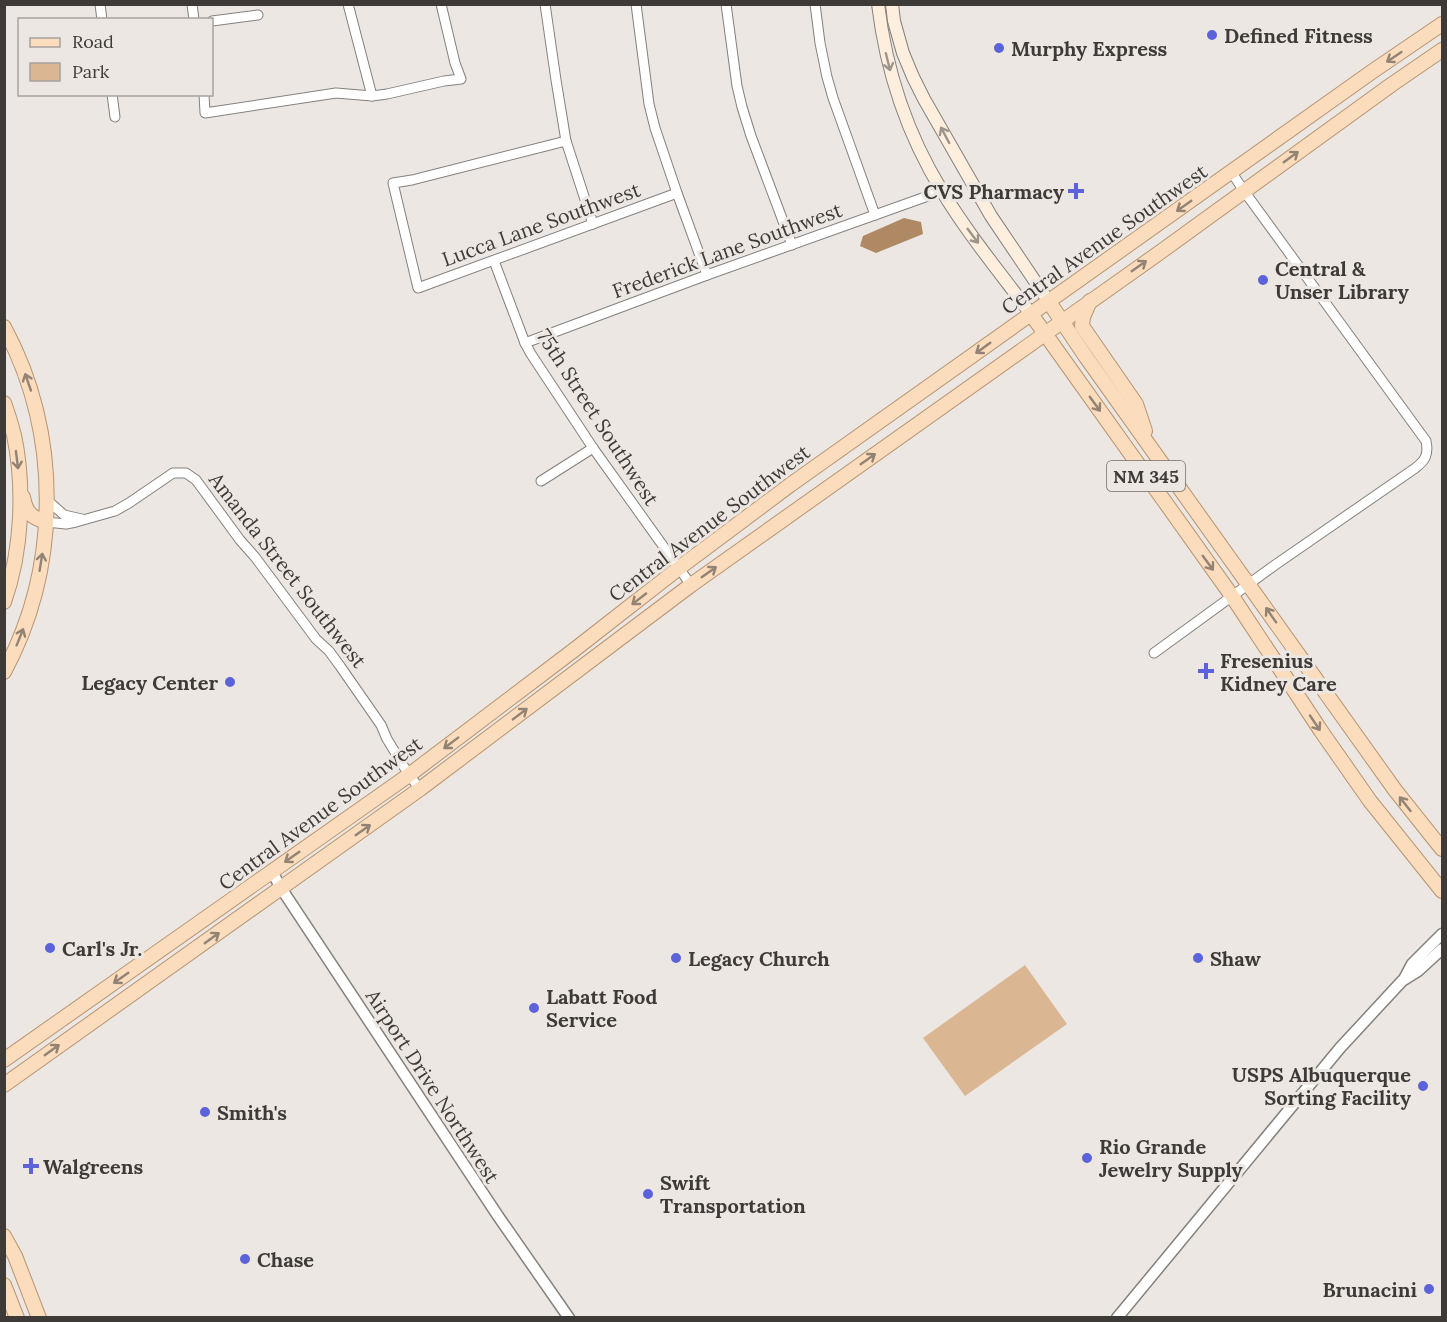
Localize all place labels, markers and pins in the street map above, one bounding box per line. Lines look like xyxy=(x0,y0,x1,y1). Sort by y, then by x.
place label: Defined Fitness xyxy=(1224,23,1373,48)
marker: Defined Fitness xyxy=(1205,28,1219,42)
place label: Murphy Express xyxy=(1011,36,1168,61)
marker: Murphy Express xyxy=(992,41,1006,55)
place label: CVS Pharmacy xyxy=(924,179,1064,204)
marker: CVS Pharmacy xyxy=(1069,184,1083,198)
place label: Central & Unser Library xyxy=(1275,256,1409,304)
marker: Central & Unser Library xyxy=(1256,273,1270,287)
place label: Fresenius Kidney Care xyxy=(1220,648,1337,696)
marker: Fresenius Kidney Care xyxy=(1197,662,1215,680)
place label: Legacy Center xyxy=(81,670,218,695)
marker: Legacy Center xyxy=(223,675,237,689)
place label: Carl's Jr. xyxy=(62,936,142,961)
marker: Carl's Jr. xyxy=(43,941,57,955)
place label: Legacy Church xyxy=(688,946,830,971)
place label: Shaw xyxy=(1210,946,1262,971)
marker: Legacy Church xyxy=(669,951,683,965)
marker: Shaw xyxy=(1191,951,1205,965)
place label: Labatt Food Service xyxy=(546,984,657,1032)
marker: Labatt Food Service xyxy=(527,1001,541,1015)
place label: USPS Albuquerque Sorting Facility xyxy=(1232,1062,1411,1110)
marker: USPS Albuquerque Sorting Facility xyxy=(1416,1079,1430,1093)
place label: Smith's xyxy=(217,1100,287,1125)
marker: Smith's xyxy=(198,1105,212,1119)
place label: Rio Grande Jewelry Supply xyxy=(1099,1134,1243,1182)
marker: Rio Grande Jewelry Supply xyxy=(1080,1151,1094,1165)
place label: Walgreens xyxy=(43,1154,143,1179)
marker: Walgreens xyxy=(24,1159,38,1173)
place label: Swift Transportation xyxy=(660,1170,806,1218)
marker: Swift Transportation xyxy=(641,1187,655,1201)
place label: Chase xyxy=(257,1247,314,1272)
marker: Chase xyxy=(238,1252,252,1266)
place label: Brunacini xyxy=(1323,1277,1417,1302)
marker: Brunacini xyxy=(1422,1282,1436,1296)

